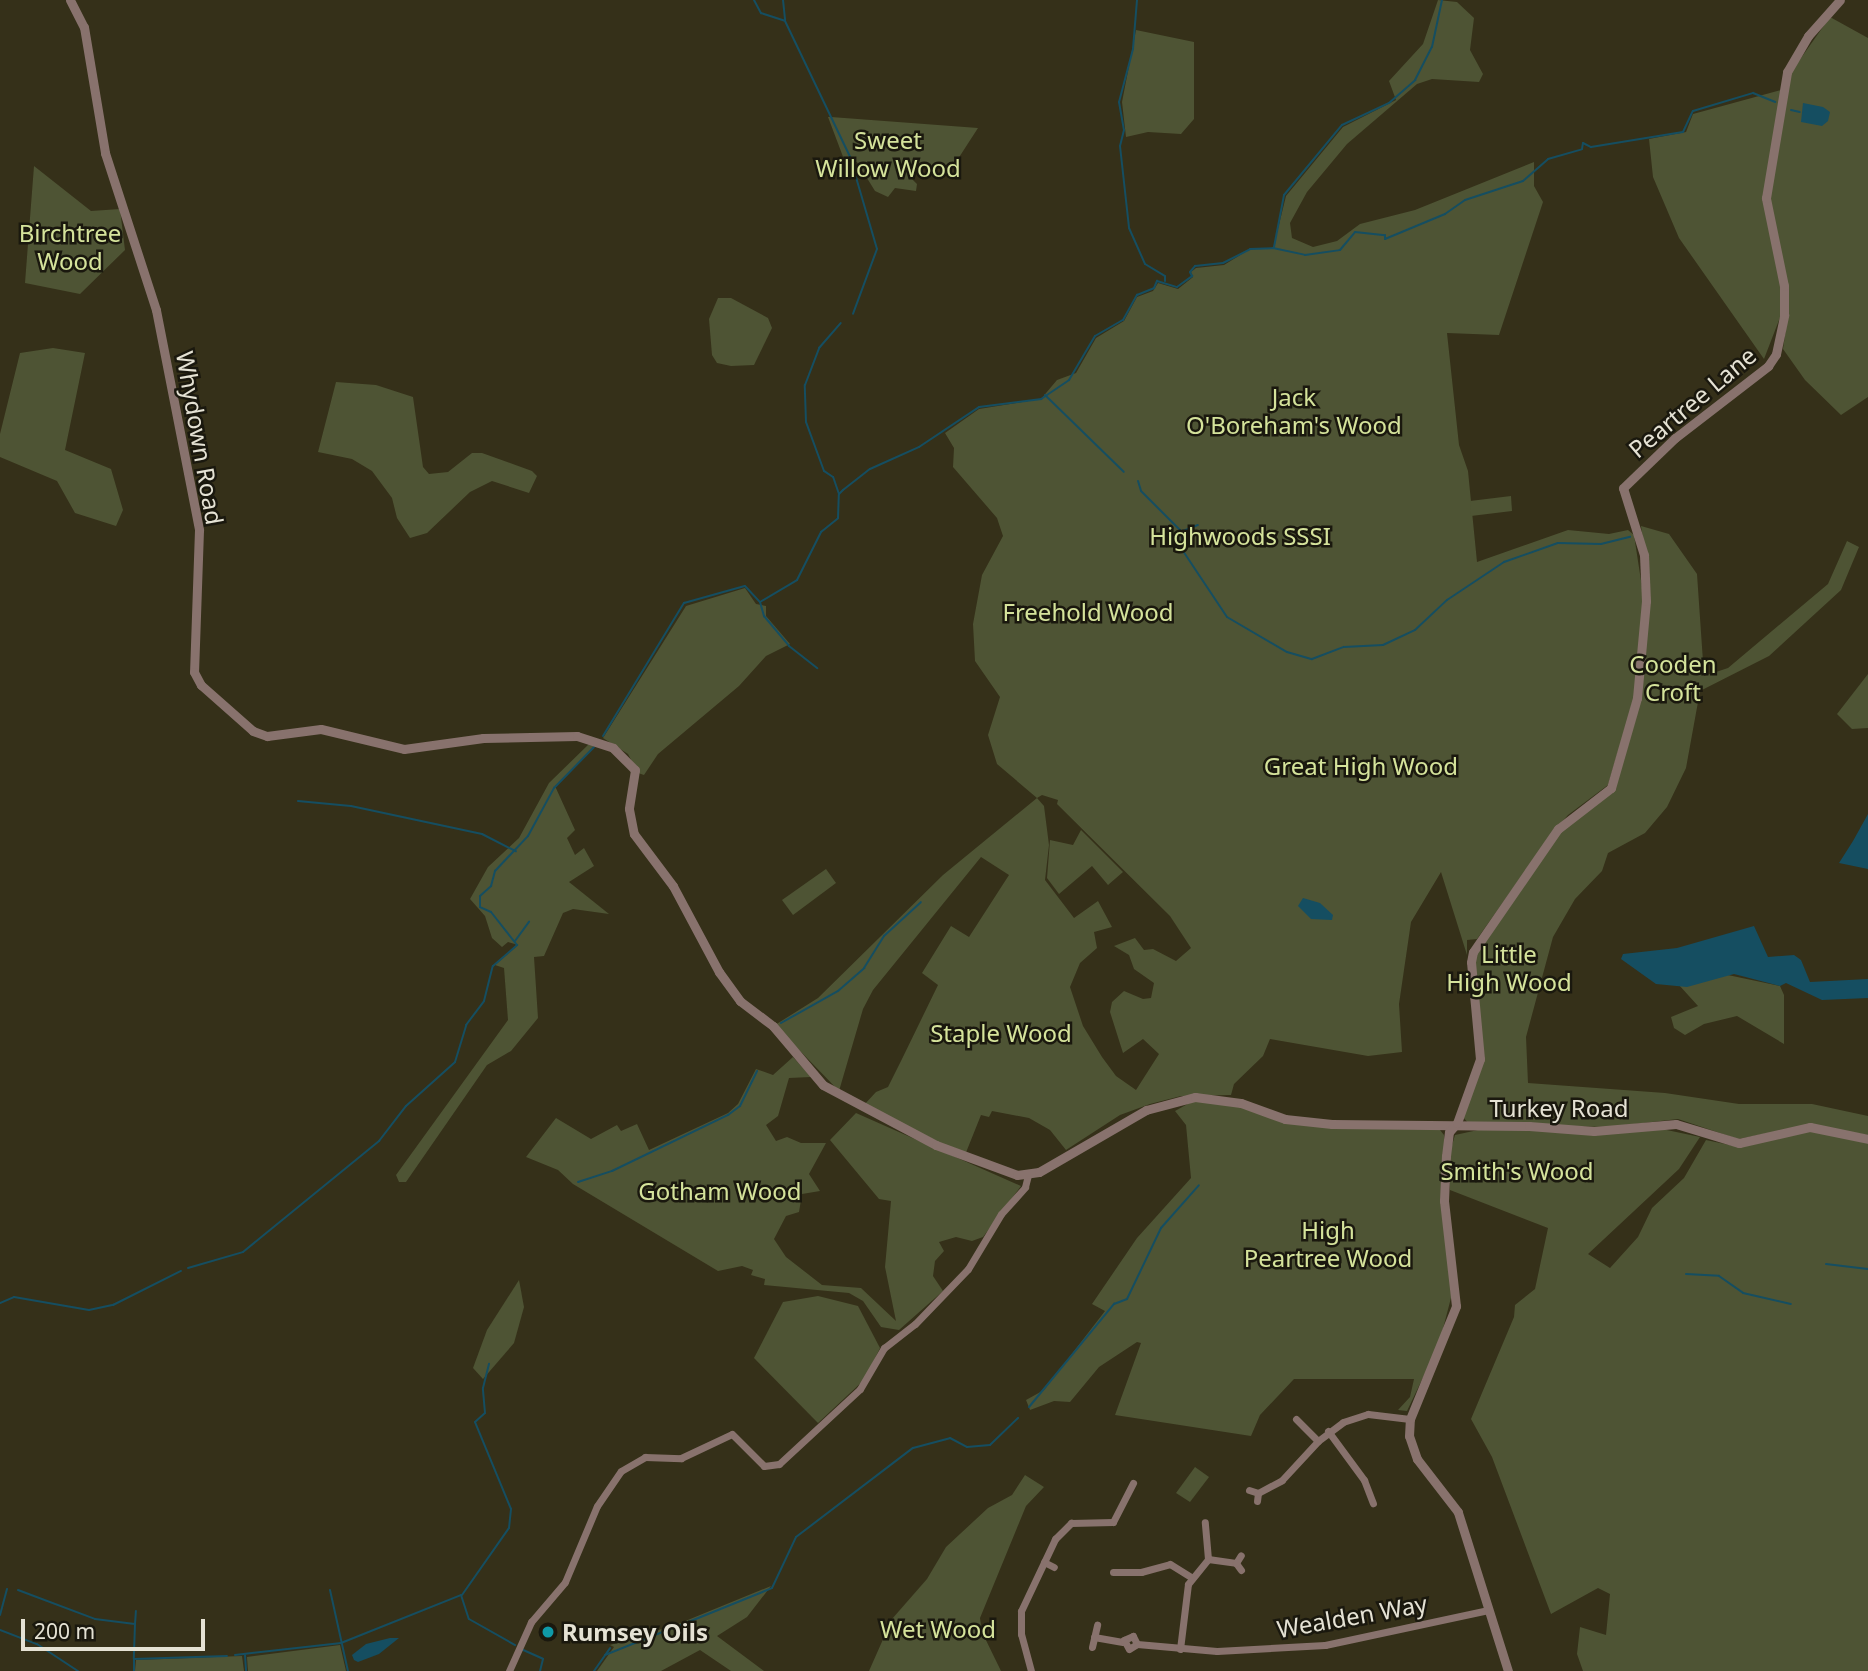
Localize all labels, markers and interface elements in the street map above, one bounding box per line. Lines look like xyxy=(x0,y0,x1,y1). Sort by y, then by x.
park label: Sweet Willow Wood xyxy=(815,126,961,182)
park label: Birchtree Wood xyxy=(19,219,121,275)
street label: Peartree Lane xyxy=(1623,340,1761,464)
street label: Whydown Road xyxy=(171,349,229,527)
park label: Jack O'Boreham's Wood xyxy=(1186,383,1402,439)
park label: Highwoods SSSI xyxy=(1149,522,1331,550)
park label: Freehold Wood xyxy=(1002,598,1174,626)
park label: Cooden Croft xyxy=(1629,650,1717,706)
park label: Great High Wood xyxy=(1264,752,1458,780)
park label: Little High Wood xyxy=(1446,940,1572,996)
park label: Staple Wood xyxy=(930,1019,1072,1047)
street label: Turkey Road xyxy=(1490,1094,1628,1122)
park label: Smith's Wood xyxy=(1440,1157,1594,1185)
park label: Gotham Wood xyxy=(638,1177,802,1205)
park label: High Peartree Wood xyxy=(1244,1216,1412,1272)
street label: Wealden Way xyxy=(1275,1589,1429,1643)
scale bar xyxy=(24,1604,208,1648)
park label: Wet Wood xyxy=(880,1615,996,1643)
text: 200 m xyxy=(34,1617,95,1645)
place label: Rumsey Oils xyxy=(562,1618,708,1646)
marker: Rumsey Oils xyxy=(540,1624,556,1640)

